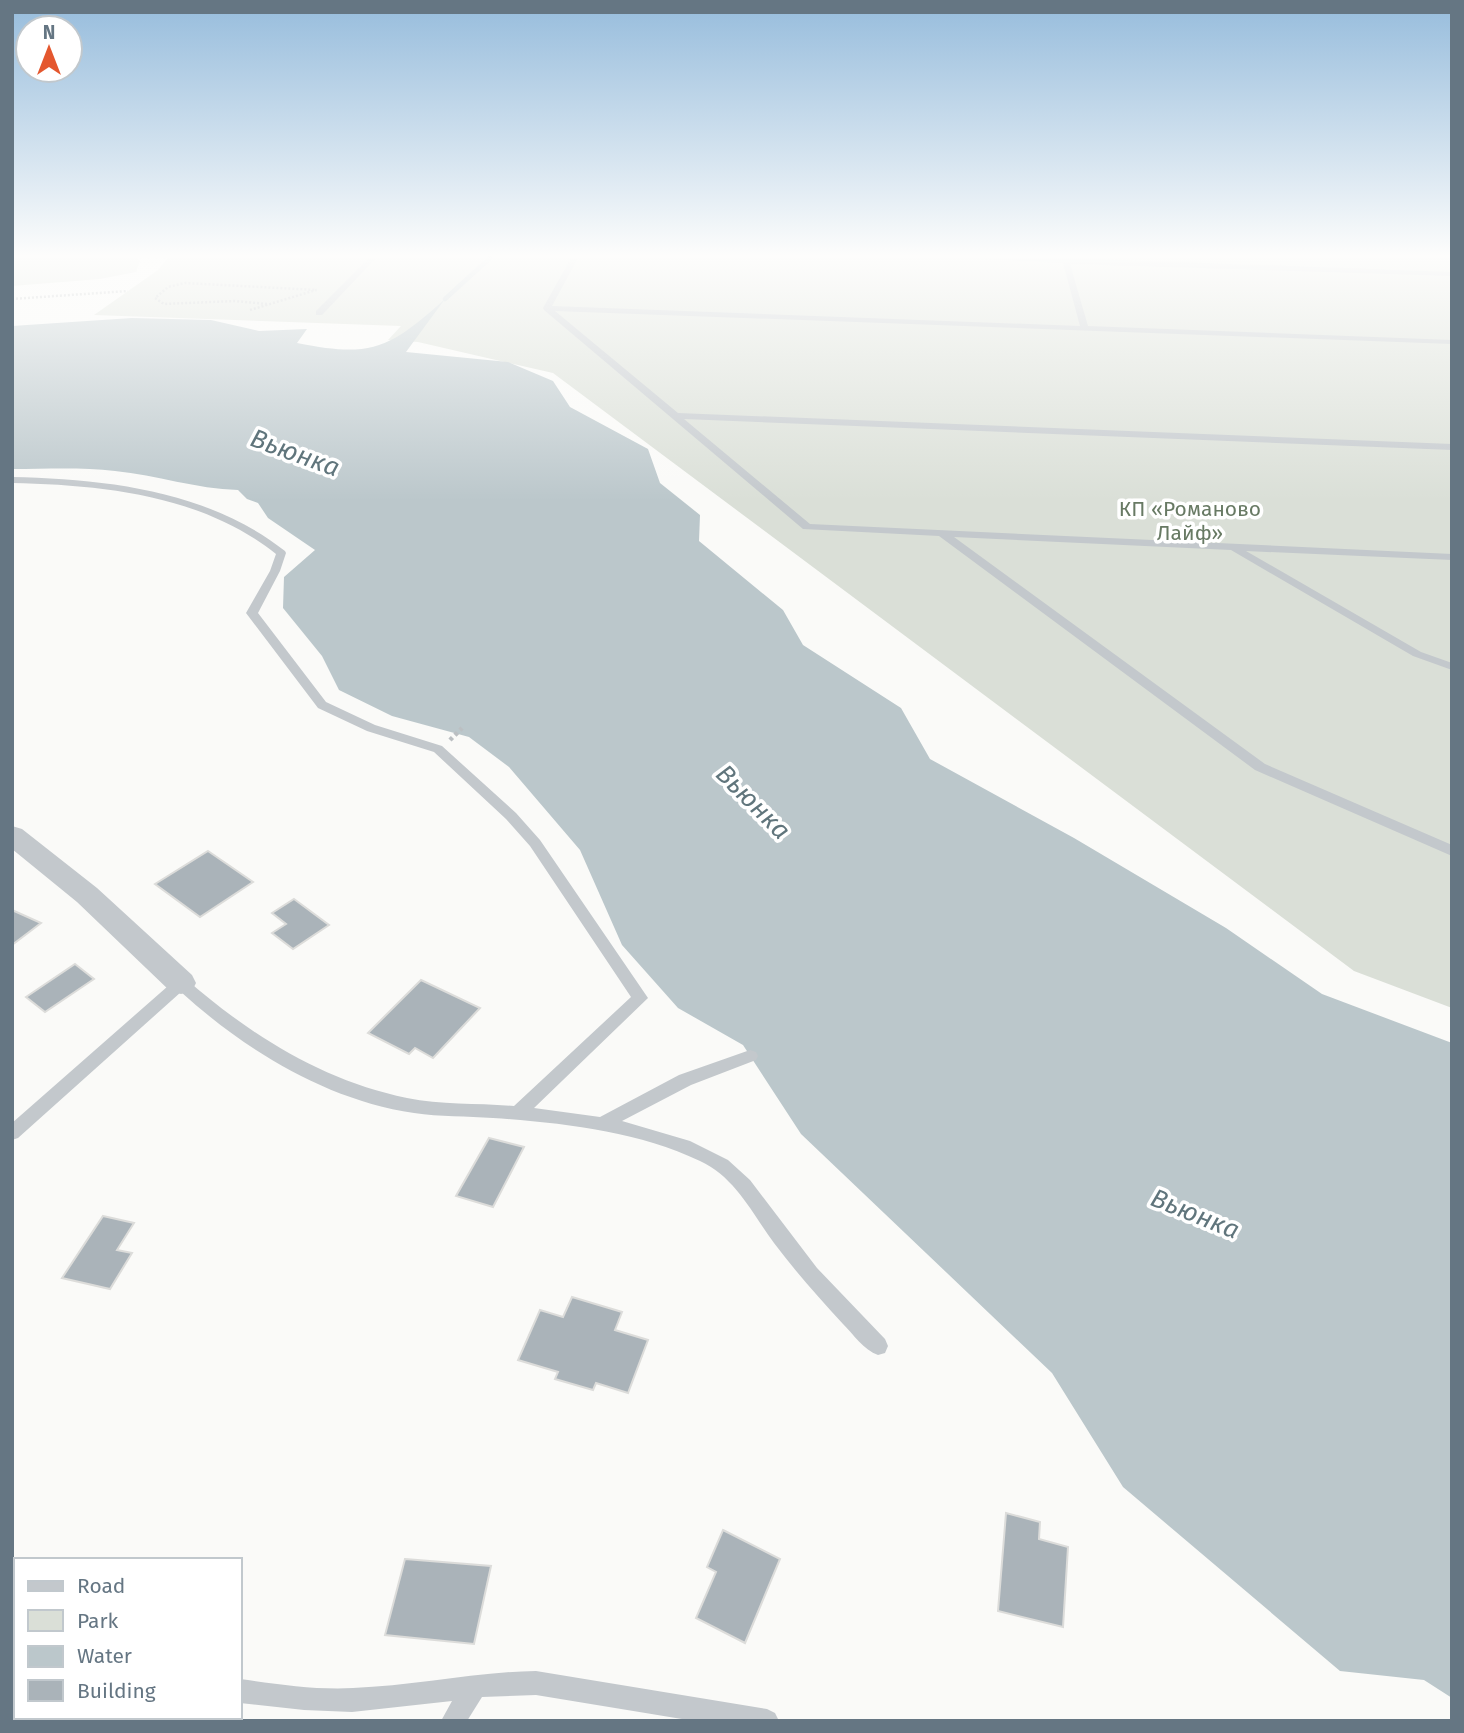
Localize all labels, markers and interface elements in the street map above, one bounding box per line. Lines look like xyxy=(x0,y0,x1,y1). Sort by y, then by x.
north arrow xyxy=(14,14,84,84)
text: N xyxy=(43,21,55,44)
water label: Вьюнка xyxy=(246,423,344,483)
park label: КП «Романово Лайф» xyxy=(1119,496,1261,546)
water label: Вьюнка xyxy=(709,758,797,846)
water label: Вьюнка xyxy=(1146,1182,1244,1246)
legend xyxy=(14,1558,242,1719)
text: Road xyxy=(77,1573,125,1599)
text: Park xyxy=(77,1608,119,1634)
text: Water xyxy=(77,1643,132,1669)
text: Building xyxy=(77,1678,156,1704)

